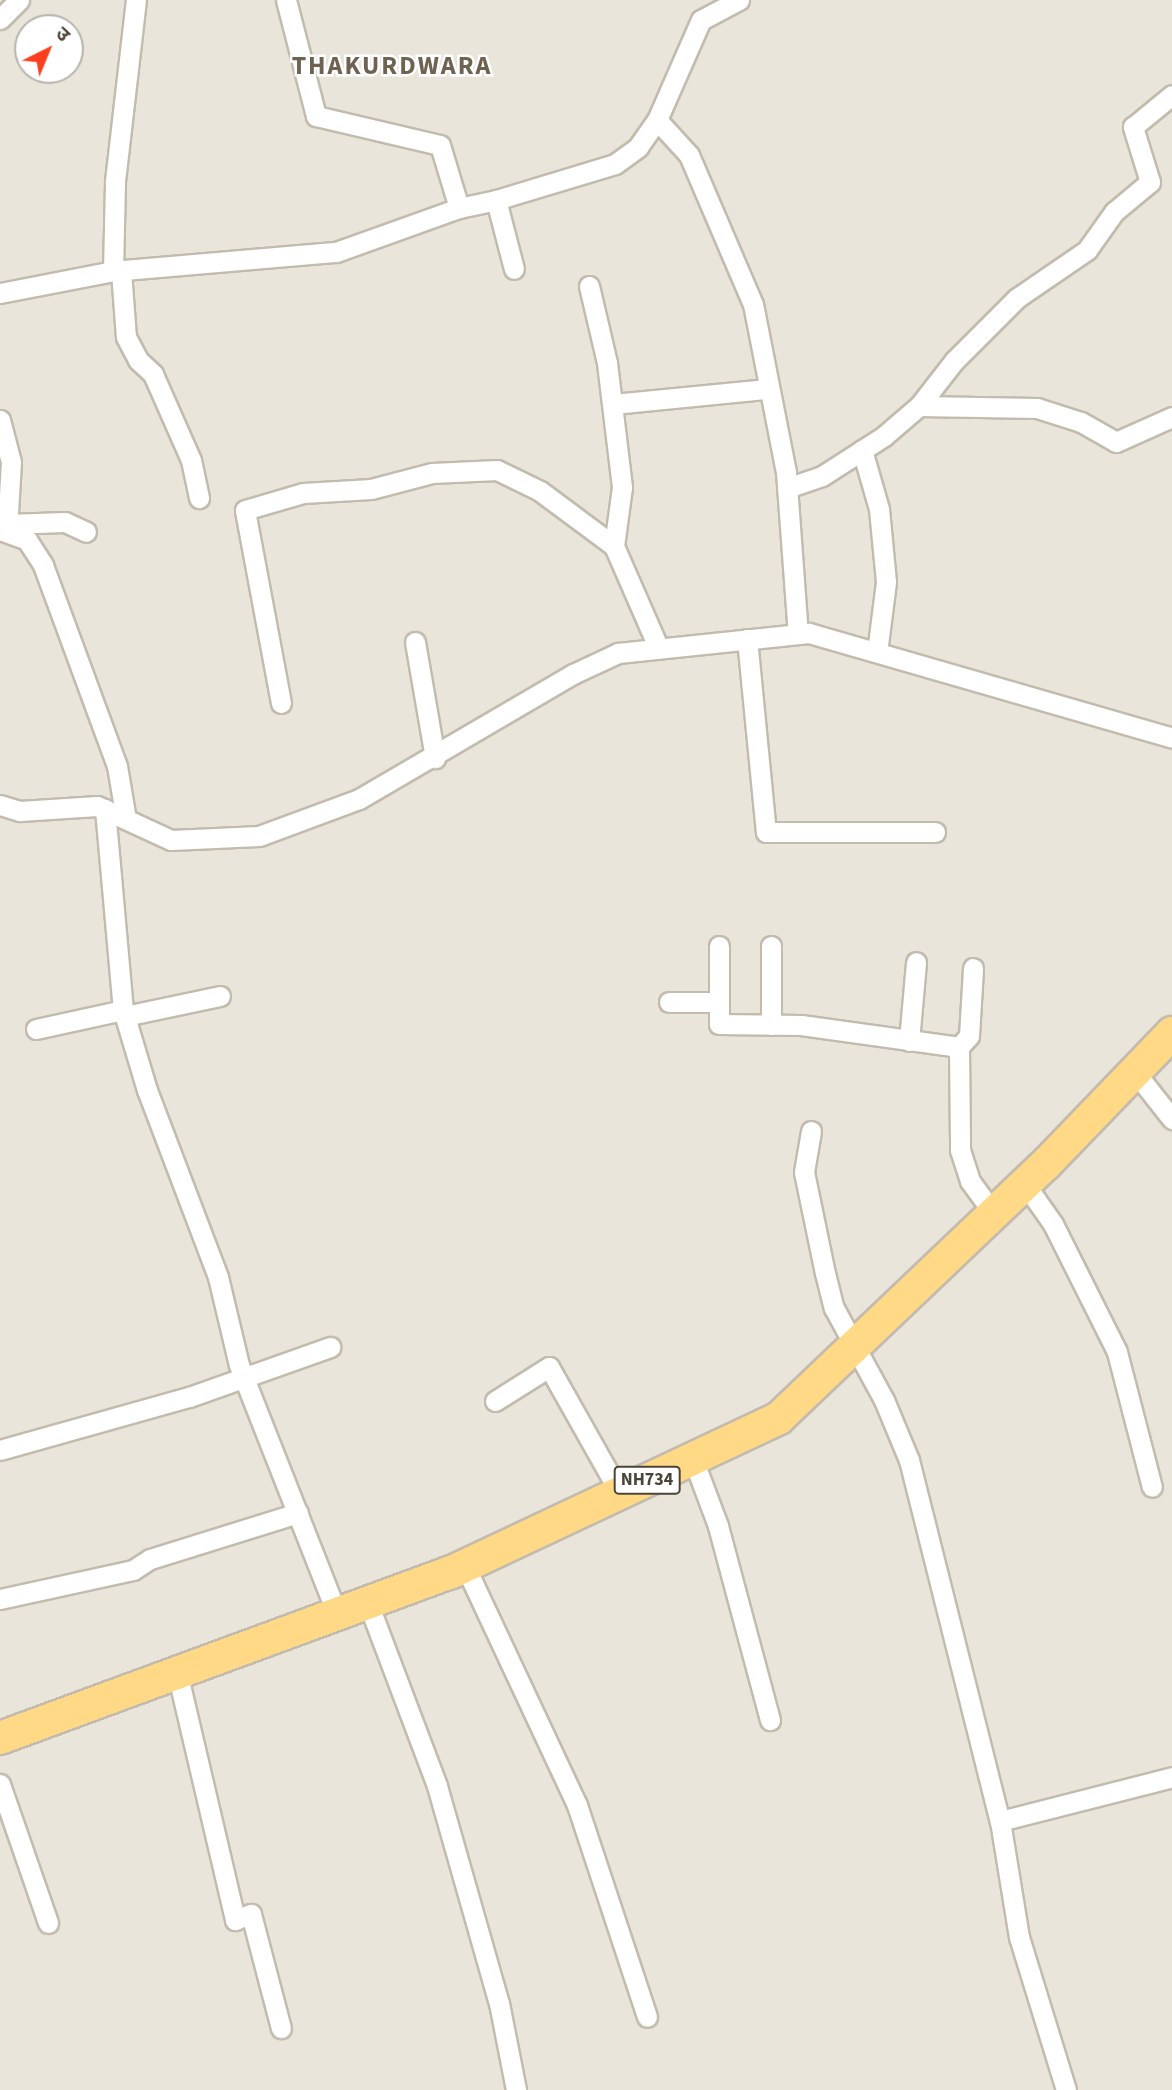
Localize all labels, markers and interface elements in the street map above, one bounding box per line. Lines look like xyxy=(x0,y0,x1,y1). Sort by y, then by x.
north arrow xyxy=(14,14,84,84)
text: उ xyxy=(49,21,76,48)
district label: THAKURDWARA xyxy=(293,50,491,82)
road number: NH734 xyxy=(612,1465,682,1494)

